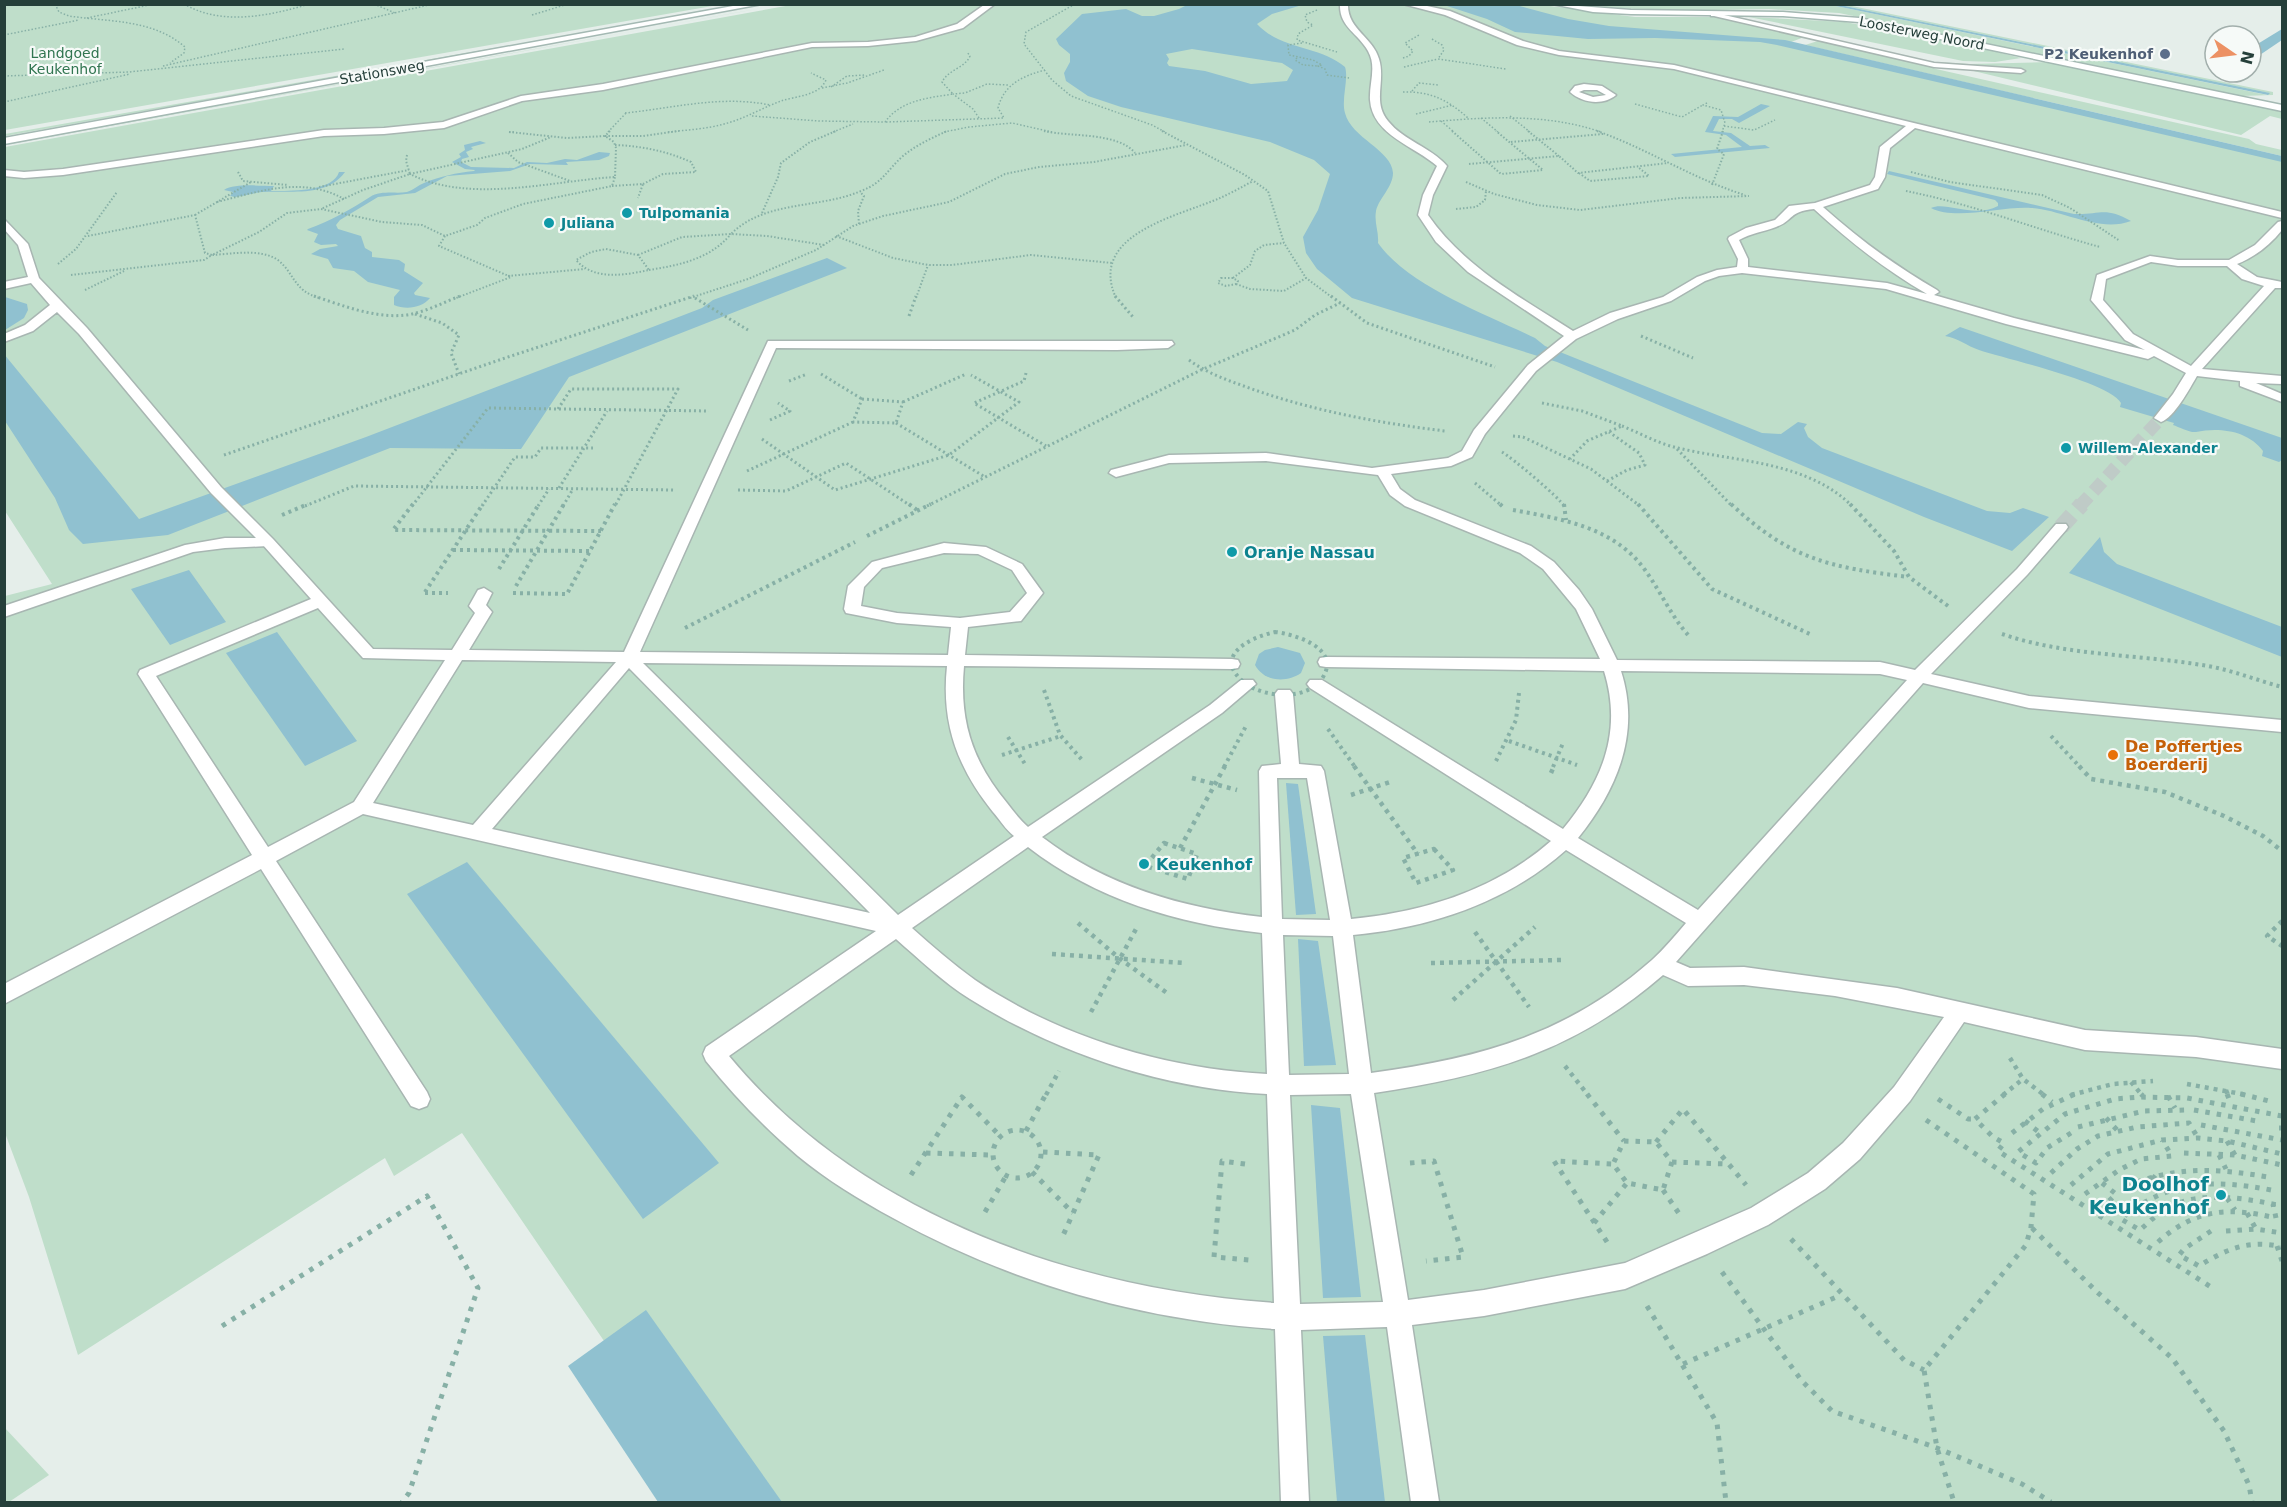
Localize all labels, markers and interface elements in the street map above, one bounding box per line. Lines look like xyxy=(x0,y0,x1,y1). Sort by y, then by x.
street label: Loosterweg Noord xyxy=(1858,13,1986,53)
north arrow xyxy=(2203,24,2263,84)
park label: Landgoed Keukenhof xyxy=(28,45,103,77)
place label: P2 Keukenhof xyxy=(2044,46,2154,62)
marker: P2 Keukenhof xyxy=(2158,47,2172,61)
text: N xyxy=(2236,49,2258,66)
street label: Stationsweg xyxy=(338,57,426,87)
place label: Tulpomania xyxy=(639,205,730,221)
marker: Tulpomania xyxy=(620,206,634,220)
place label: Juliana xyxy=(560,215,615,231)
marker: Juliana xyxy=(542,216,556,230)
place label: Willem-Alexander xyxy=(2078,440,2218,456)
marker: Willem-Alexander xyxy=(2059,441,2073,455)
place label: Oranje Nassau xyxy=(1244,543,1375,562)
marker: Oranje Nassau xyxy=(1225,545,1239,559)
place label: De Poffertjes Boerderij xyxy=(2125,737,2243,774)
marker: De Poffertjes Boerderij xyxy=(2106,748,2120,762)
place label: Keukenhof xyxy=(1156,855,1253,874)
marker: Keukenhof xyxy=(1137,857,1151,871)
place label: Doolhof Keukenhof xyxy=(2089,1172,2209,1219)
marker: Doolhof Keukenhof xyxy=(2214,1188,2228,1202)

